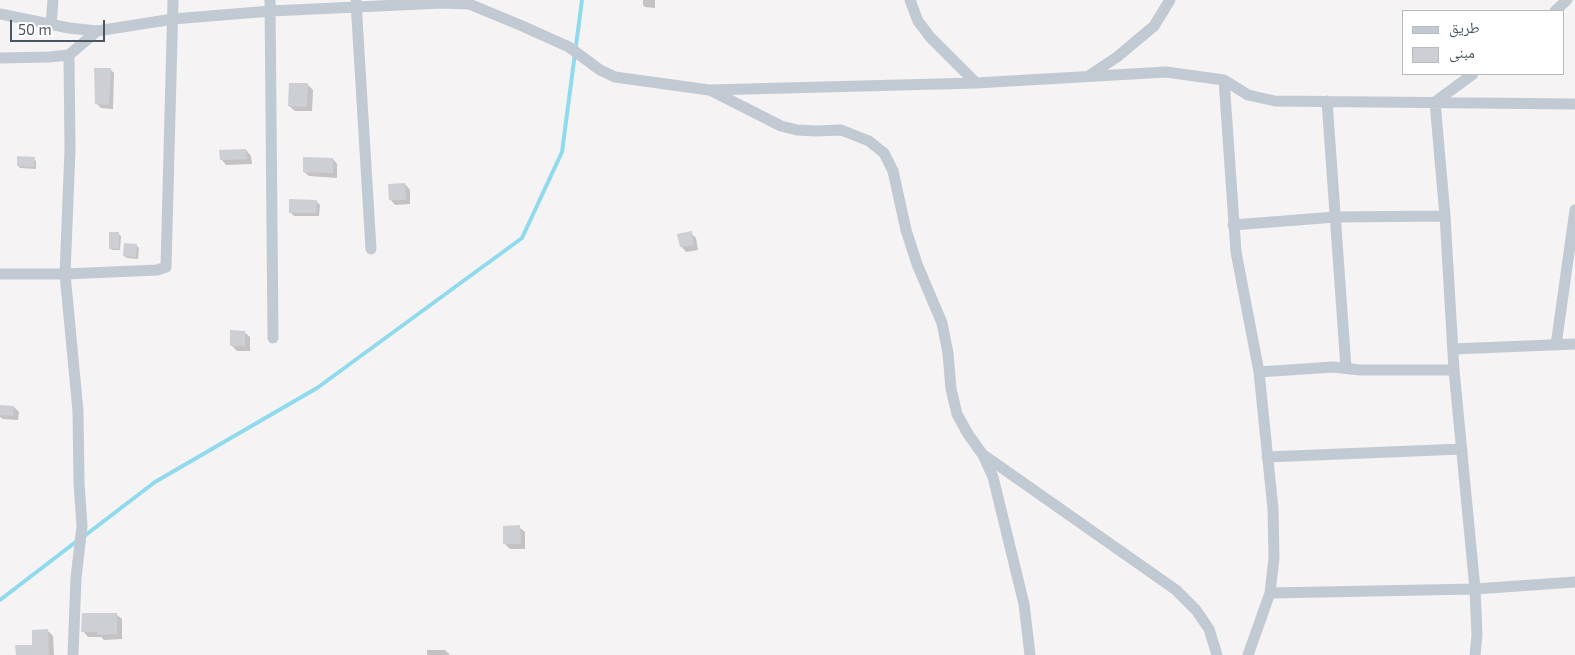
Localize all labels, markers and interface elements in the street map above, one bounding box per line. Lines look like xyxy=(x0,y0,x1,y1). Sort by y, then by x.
scale bar xyxy=(12,10,108,42)
legend xyxy=(1402,10,1565,75)
text: طريق xyxy=(1449,18,1480,36)
text: 50 m xyxy=(18,20,52,38)
text: مبنى xyxy=(1449,43,1475,61)

